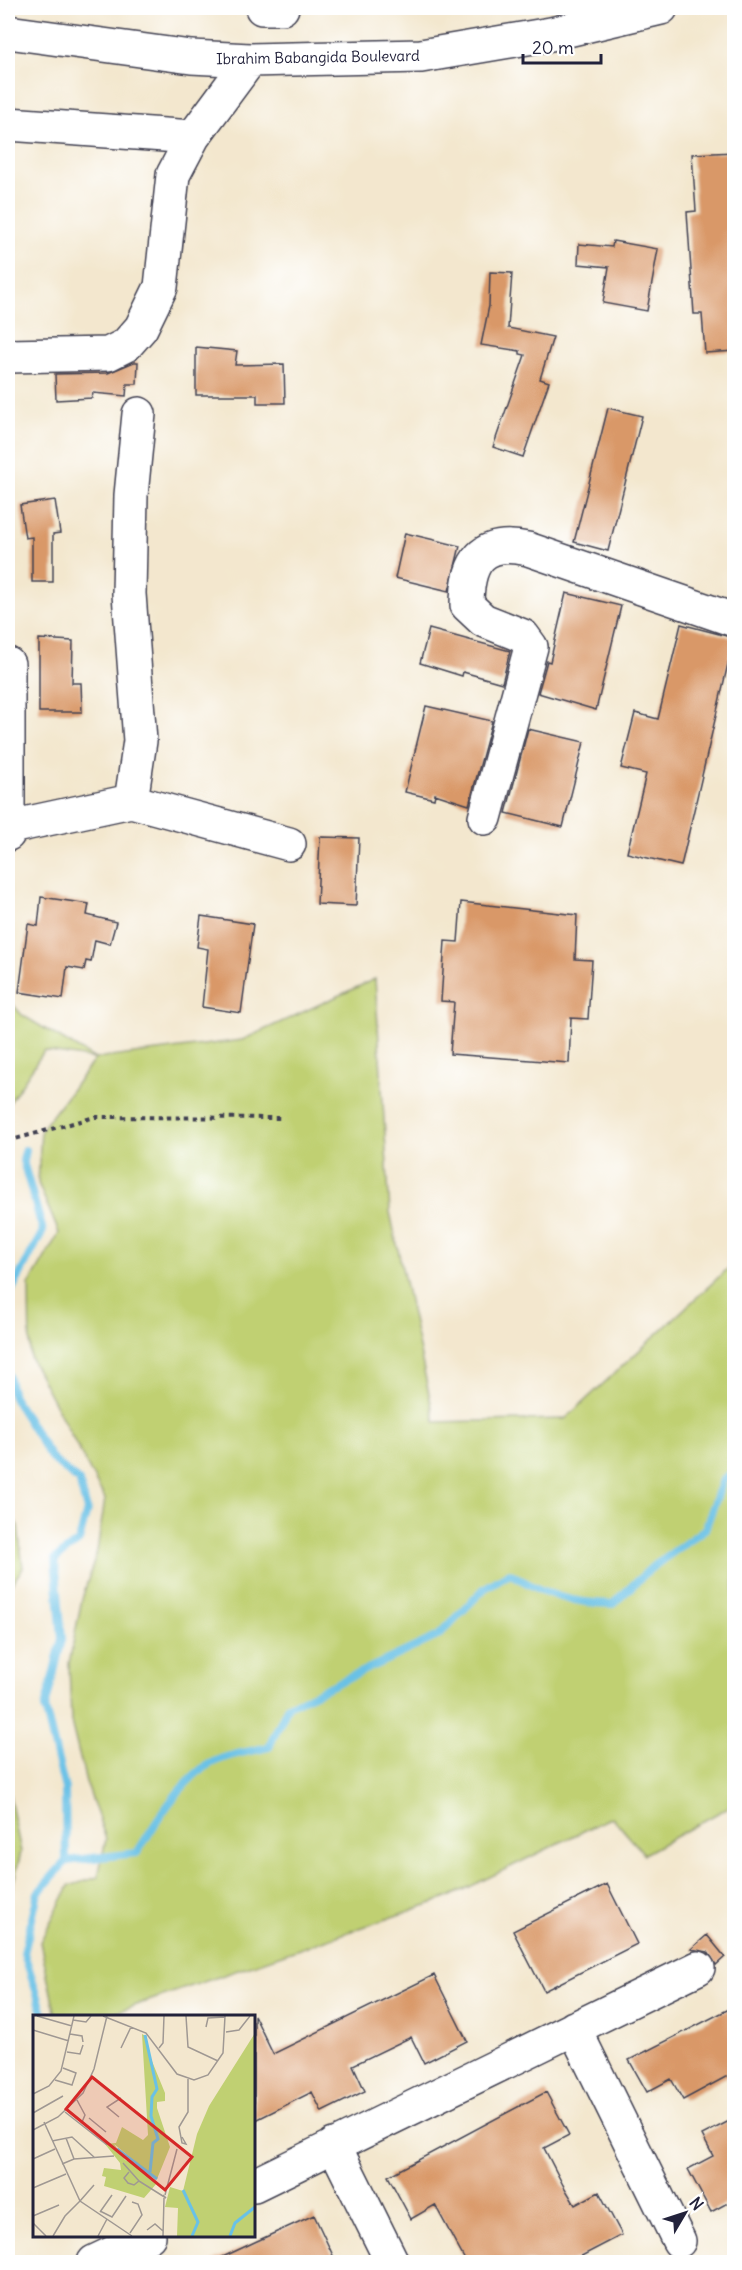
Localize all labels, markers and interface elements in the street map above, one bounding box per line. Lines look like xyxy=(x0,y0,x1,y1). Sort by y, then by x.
scale bar xyxy=(523,27,601,65)
text: 20 m xyxy=(532,36,574,59)
street label: Ibrahim Babangida Boulevard xyxy=(216,46,420,68)
inset map xyxy=(33,2015,255,2237)
north arrow xyxy=(655,2183,715,2243)
text: N xyxy=(685,2193,708,2214)

